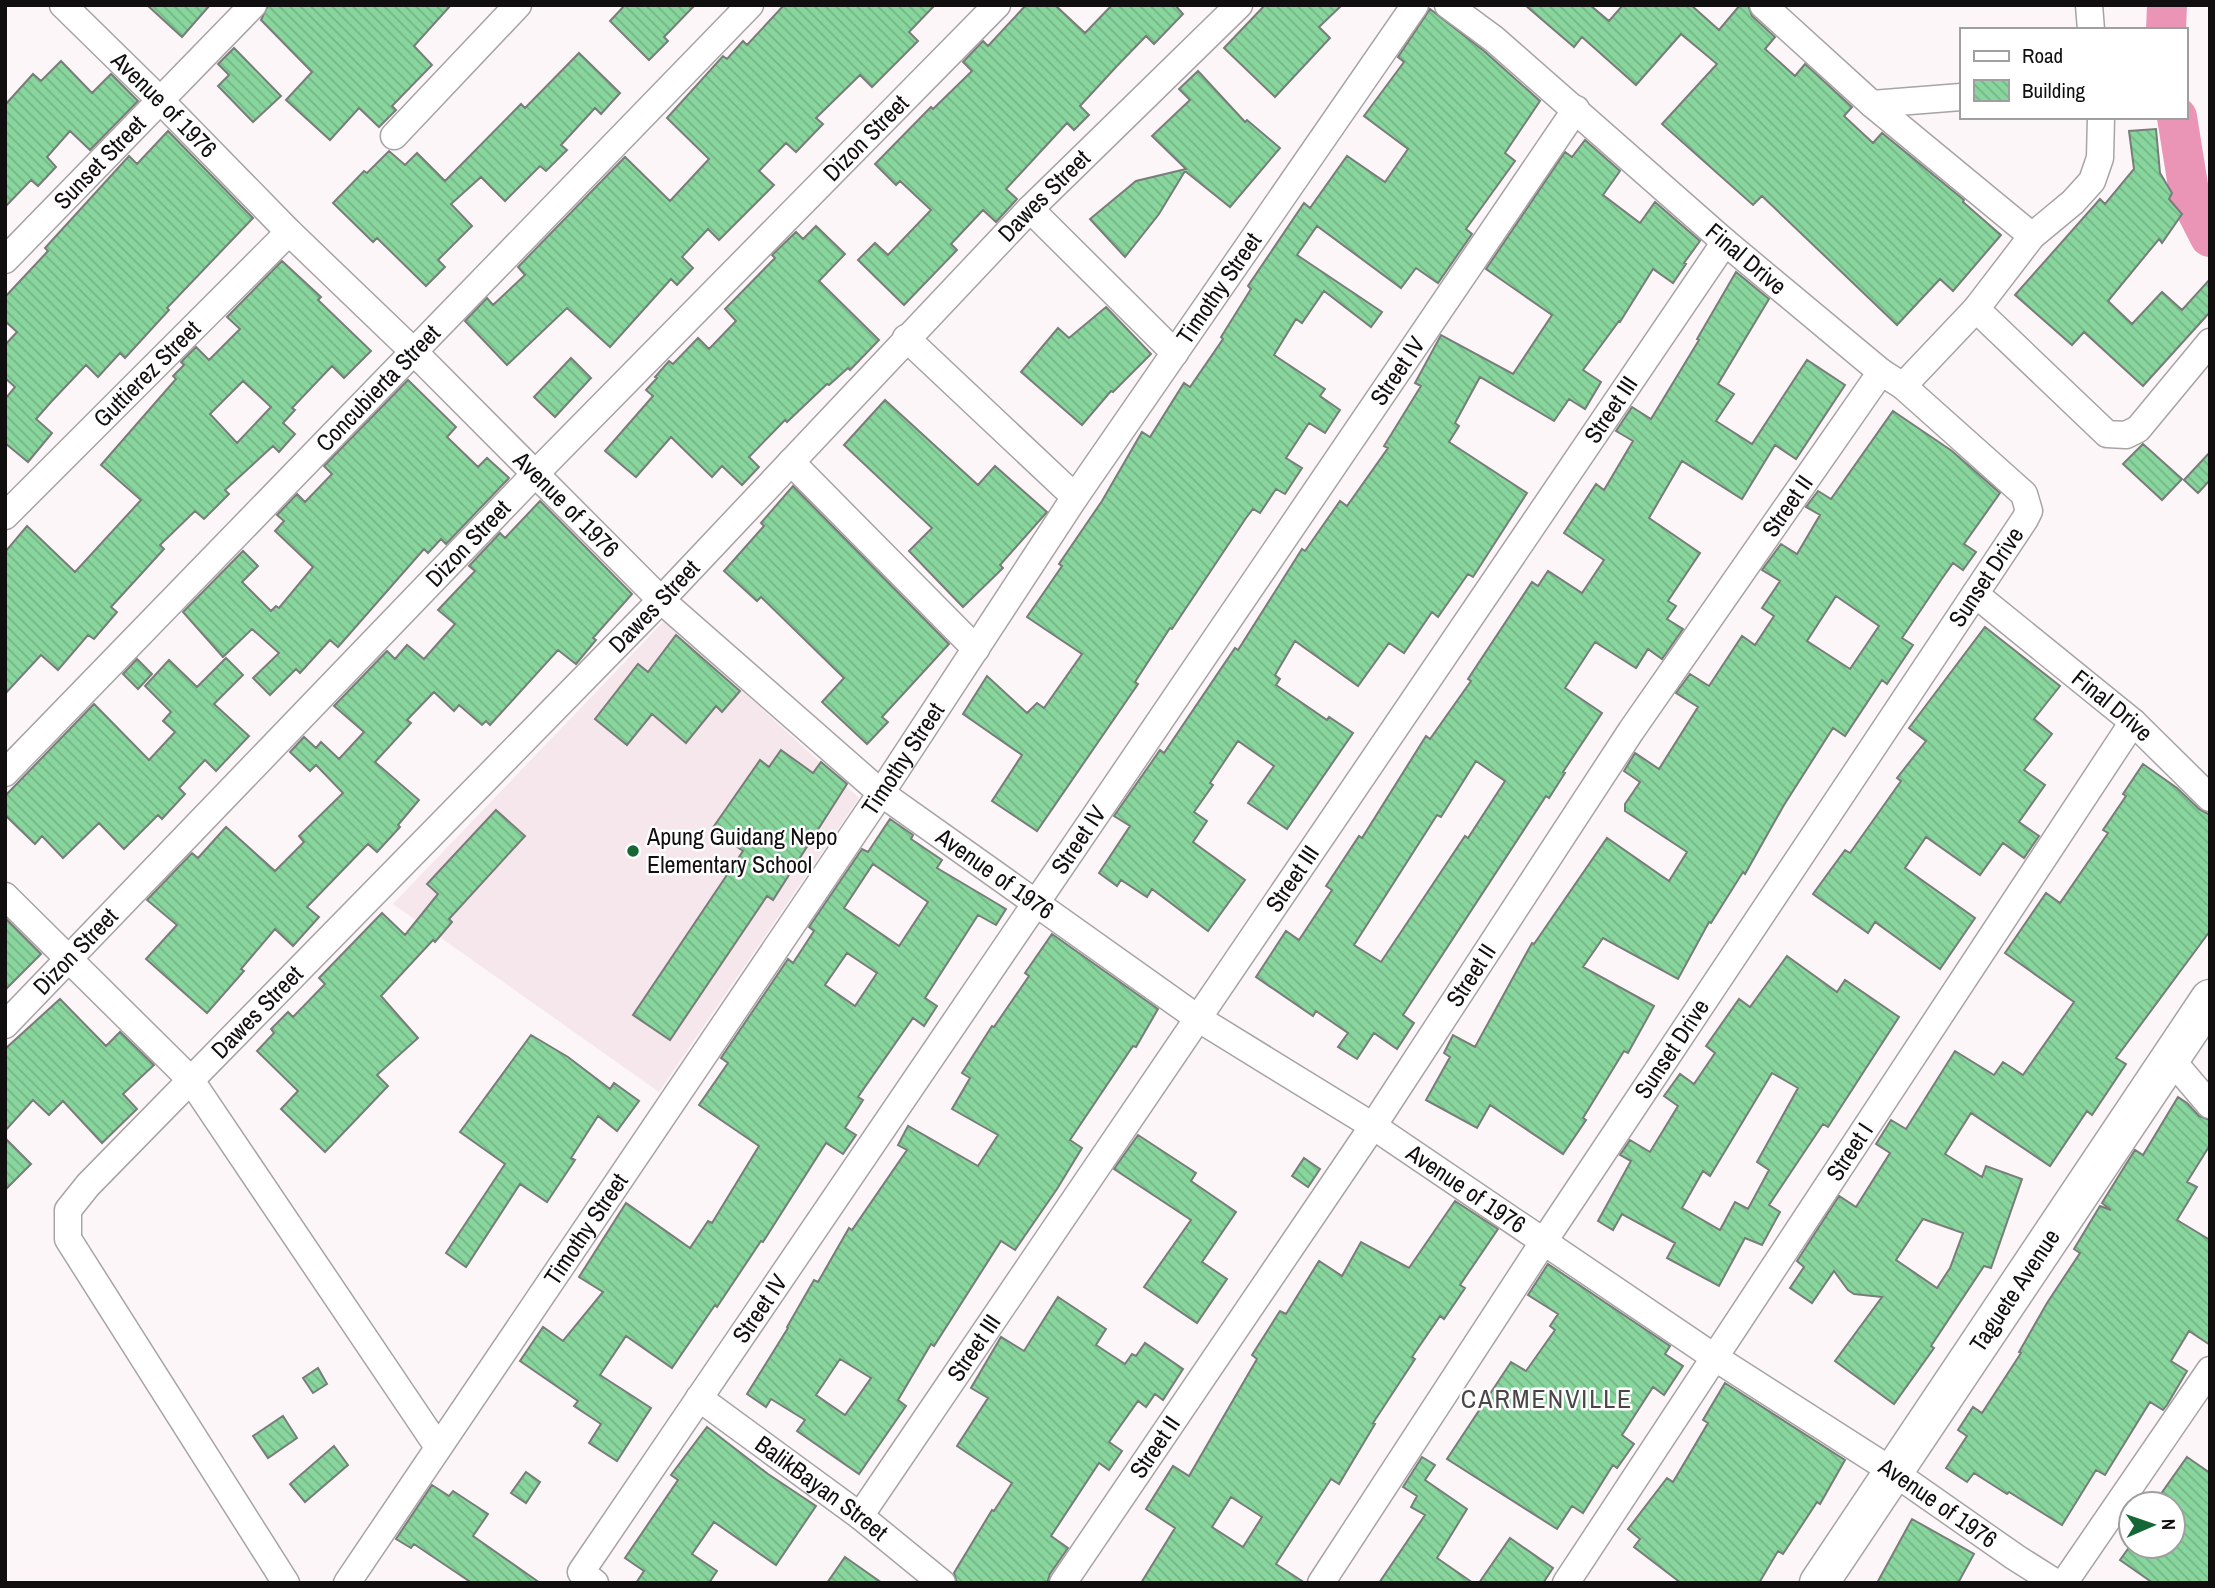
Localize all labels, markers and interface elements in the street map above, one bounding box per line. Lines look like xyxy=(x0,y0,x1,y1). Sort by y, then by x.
legend xyxy=(1960,28,2187,119)
text: Road xyxy=(2022,41,2063,70)
street label: Avenue of 1976 xyxy=(104,43,225,164)
text: Building xyxy=(2022,76,2086,105)
street label: Dizon Street xyxy=(815,87,915,188)
street label: Sunset Street xyxy=(46,107,153,216)
street label: Dawes Street xyxy=(990,142,1097,248)
street label: Final Drive xyxy=(1699,215,1794,301)
street label: Timothy Street xyxy=(1169,225,1268,350)
street label: Guttierez Street xyxy=(86,312,207,434)
street label: Concubierta Street xyxy=(308,317,447,458)
street label: Street IV xyxy=(1362,330,1432,411)
street label: Street III xyxy=(1576,369,1644,449)
street label: Avenue of 1976 xyxy=(506,443,627,564)
street label: Street II xyxy=(1754,468,1820,543)
street label: Dizon Street xyxy=(418,492,517,593)
street label: Sunset Drive xyxy=(1941,520,2030,633)
street label: Dawes Street xyxy=(601,552,707,659)
street label: Final Drive xyxy=(2066,662,2160,748)
street label: Timothy Street xyxy=(854,696,951,821)
street label: Street IV xyxy=(1043,799,1113,880)
place label: Apung Guidang Nepo Elementary School xyxy=(646,820,837,880)
street label: Avenue of 1976 xyxy=(929,820,1061,926)
street label: Street III xyxy=(1258,839,1326,918)
marker: Apung Guidang Nepo Elementary School xyxy=(625,843,641,859)
street label: Dizon Street xyxy=(25,900,125,1001)
street label: Street II xyxy=(1438,937,1503,1013)
street label: Dawes Street xyxy=(204,958,310,1065)
street label: Sunset Drive xyxy=(1626,992,1716,1105)
street label: Street I xyxy=(1818,1116,1880,1187)
street label: Avenue of 1976 xyxy=(1400,1136,1533,1240)
street label: Timothy Street xyxy=(536,1166,635,1291)
street label: Taguete Avenue xyxy=(1961,1222,2067,1358)
street label: Street IV xyxy=(724,1268,794,1349)
street label: Street III xyxy=(939,1308,1007,1387)
district label: CARMENVILLE xyxy=(1461,1381,1633,1416)
street label: Street II xyxy=(1122,1409,1187,1484)
street label: BalikBayan Street xyxy=(749,1428,895,1548)
street label: Avenue of 1976 xyxy=(1872,1449,2004,1555)
north arrow xyxy=(2117,1490,2187,1560)
text: N xyxy=(2156,1518,2182,1530)

